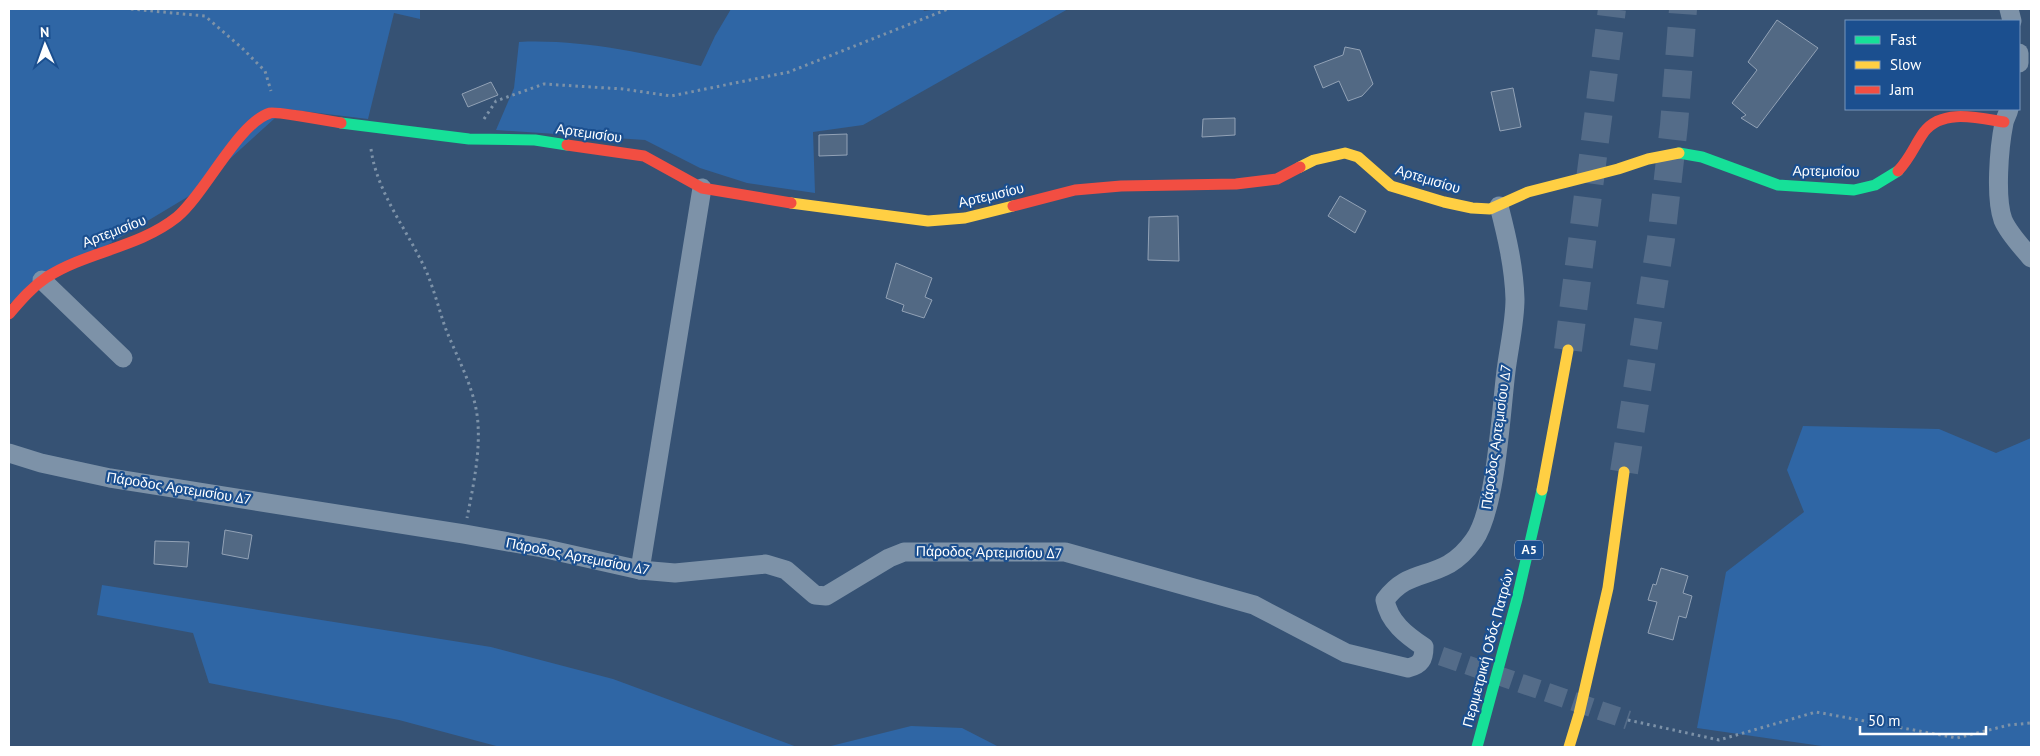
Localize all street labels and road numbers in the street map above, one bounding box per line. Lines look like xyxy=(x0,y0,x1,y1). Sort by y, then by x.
street label: Αρτεμισίου xyxy=(555,119,623,147)
street label: Αρτεμισίου xyxy=(1393,161,1463,197)
street label: Αρτεμισίου xyxy=(1792,161,1860,181)
street label: Αρτεμισίου xyxy=(956,179,1026,211)
street label: Αρτεμισίου xyxy=(80,211,148,251)
street label: Πάροδος Αρτεμισίου Δ7 xyxy=(1477,363,1515,511)
street label: Πάροδος Αρτεμισίου Δ7 xyxy=(105,468,253,508)
street label: Πάροδος Αρτεμισίου Δ7 xyxy=(505,533,651,579)
road number: Α5 xyxy=(1515,540,1543,560)
street label: Πάροδος Αρτεμισίου Δ7 xyxy=(916,542,1062,562)
street label: Περιμετρική Οδός Πατρών xyxy=(1458,567,1518,729)

